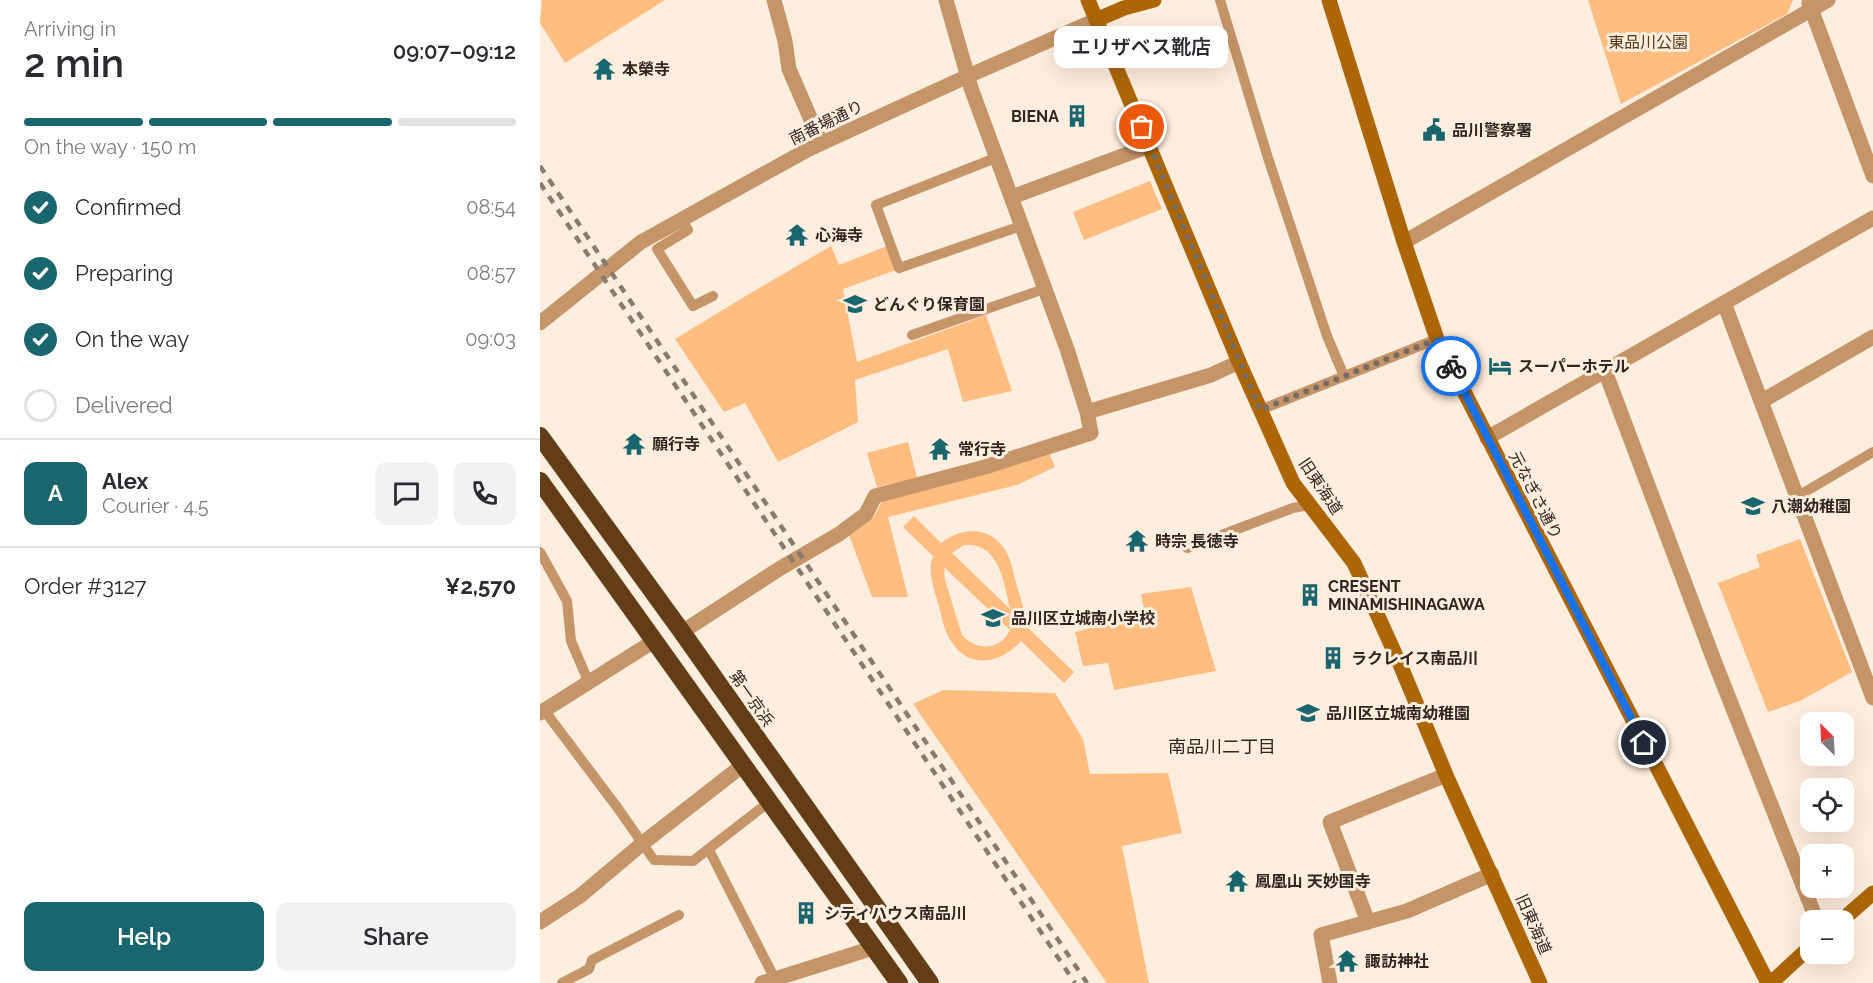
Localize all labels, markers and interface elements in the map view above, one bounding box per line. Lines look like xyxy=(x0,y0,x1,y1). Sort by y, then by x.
text: Arriving in xyxy=(24,17,116,41)
callout: エリザベス靴店 xyxy=(1055,25,1229,67)
park label: 東品川公園 xyxy=(1608,33,1688,52)
text: エリザベス靴店 xyxy=(1071,35,1211,59)
text: 09:07–09:12 xyxy=(393,38,516,64)
text: 2 min xyxy=(24,40,124,86)
temple icon: 本榮寺 xyxy=(591,56,617,82)
place label: 本榮寺 xyxy=(622,60,670,79)
street label: 南番場通り xyxy=(786,96,866,149)
pin xyxy=(1116,101,1167,152)
building icon: BIENA xyxy=(1064,103,1090,129)
place label: BIENA xyxy=(1011,107,1059,126)
icon: bag xyxy=(1125,110,1158,143)
public building icon: 品川警察署 xyxy=(1421,117,1447,143)
place label: 品川警察署 xyxy=(1452,121,1532,140)
text: On the way · 150 m xyxy=(24,135,196,159)
icon: check xyxy=(24,191,57,224)
text: Confirmed xyxy=(75,194,182,220)
text: 08:54 xyxy=(466,195,516,219)
temple icon: 心海寺 xyxy=(784,222,810,248)
place label: 心海寺 xyxy=(815,226,863,245)
icon: check xyxy=(24,257,57,290)
text: Preparing xyxy=(75,260,173,286)
text: 08:57 xyxy=(467,261,516,285)
school or university icon: どんぐり保育園 xyxy=(842,291,868,317)
place label: どんぐり保育園 xyxy=(873,295,985,314)
icon: check xyxy=(24,323,57,356)
text: On the way xyxy=(75,326,189,352)
text: 09:03 xyxy=(465,327,516,351)
courier xyxy=(1421,336,1481,396)
icon: bike xyxy=(1435,350,1468,383)
hotel icon: スーパーホテル xyxy=(1487,353,1513,379)
place label: スーパーホテル xyxy=(1518,357,1630,376)
text: Delivered xyxy=(75,392,173,418)
temple icon: 願行寺 xyxy=(621,431,647,457)
place label: 願行寺 xyxy=(652,435,700,454)
temple icon: 常行寺 xyxy=(927,436,953,462)
place label: 常行寺 xyxy=(958,440,1006,459)
street label: 元なぎさ通り xyxy=(1505,448,1566,542)
street label: 旧東海道 xyxy=(1295,454,1346,518)
button: chat xyxy=(375,462,438,525)
button: phone xyxy=(453,462,516,525)
text: Alex xyxy=(102,468,148,494)
text: A xyxy=(48,480,63,506)
school or university icon: 八潮幼稚園 xyxy=(1740,493,1766,519)
text: Courier · 4.5 xyxy=(102,494,209,518)
place label: 八潮幼稚園 xyxy=(1771,497,1851,516)
temple icon: 時宗 長徳寺 xyxy=(1124,528,1150,554)
place label: 時宗 長徳寺 xyxy=(1155,532,1239,551)
text: Order #3127 xyxy=(24,573,147,599)
text: ¥2,570 xyxy=(445,573,516,599)
place label: CRESENT MINAMISHINAGAWA xyxy=(1328,577,1485,614)
building icon: CRESENT MINAMISHINAGAWA xyxy=(1297,582,1323,608)
school or university icon: 品川区立城南小学校 xyxy=(980,605,1006,631)
place label: 品川区立城南小学校 xyxy=(1011,609,1155,628)
building icon: ラクレイス南品川 xyxy=(1320,645,1346,671)
place label: ラクレイス南品川 xyxy=(1351,649,1479,668)
street label: 第一京浜 xyxy=(725,667,778,730)
school or university icon: 品川区立城南幼稚園 xyxy=(1295,700,1321,726)
place label: 品川区立城南幼稚園 xyxy=(1326,704,1470,723)
north arrow xyxy=(1800,712,1854,766)
map controls xyxy=(1800,712,1854,964)
pin xyxy=(1618,717,1669,768)
icon: home xyxy=(1627,726,1660,759)
district label: 南品川二丁目 xyxy=(1168,736,1276,757)
button: locate xyxy=(1800,778,1854,832)
button: + xyxy=(1800,844,1854,898)
temple icon: 鳳凰山 天妙国寺 xyxy=(1224,868,1250,894)
place label: 鳳凰山 天妙国寺 xyxy=(1255,872,1371,891)
street label: 旧東海道 xyxy=(1512,891,1555,957)
building icon: シティハウス南品川 xyxy=(793,900,819,926)
button: Help xyxy=(24,902,264,971)
button: Share xyxy=(276,902,516,971)
place label: シティハウス南品川 xyxy=(824,904,967,923)
button: − xyxy=(1800,910,1854,964)
temple icon: 諏訪神社 xyxy=(1334,948,1360,974)
place label: 諏訪神社 xyxy=(1365,952,1429,971)

